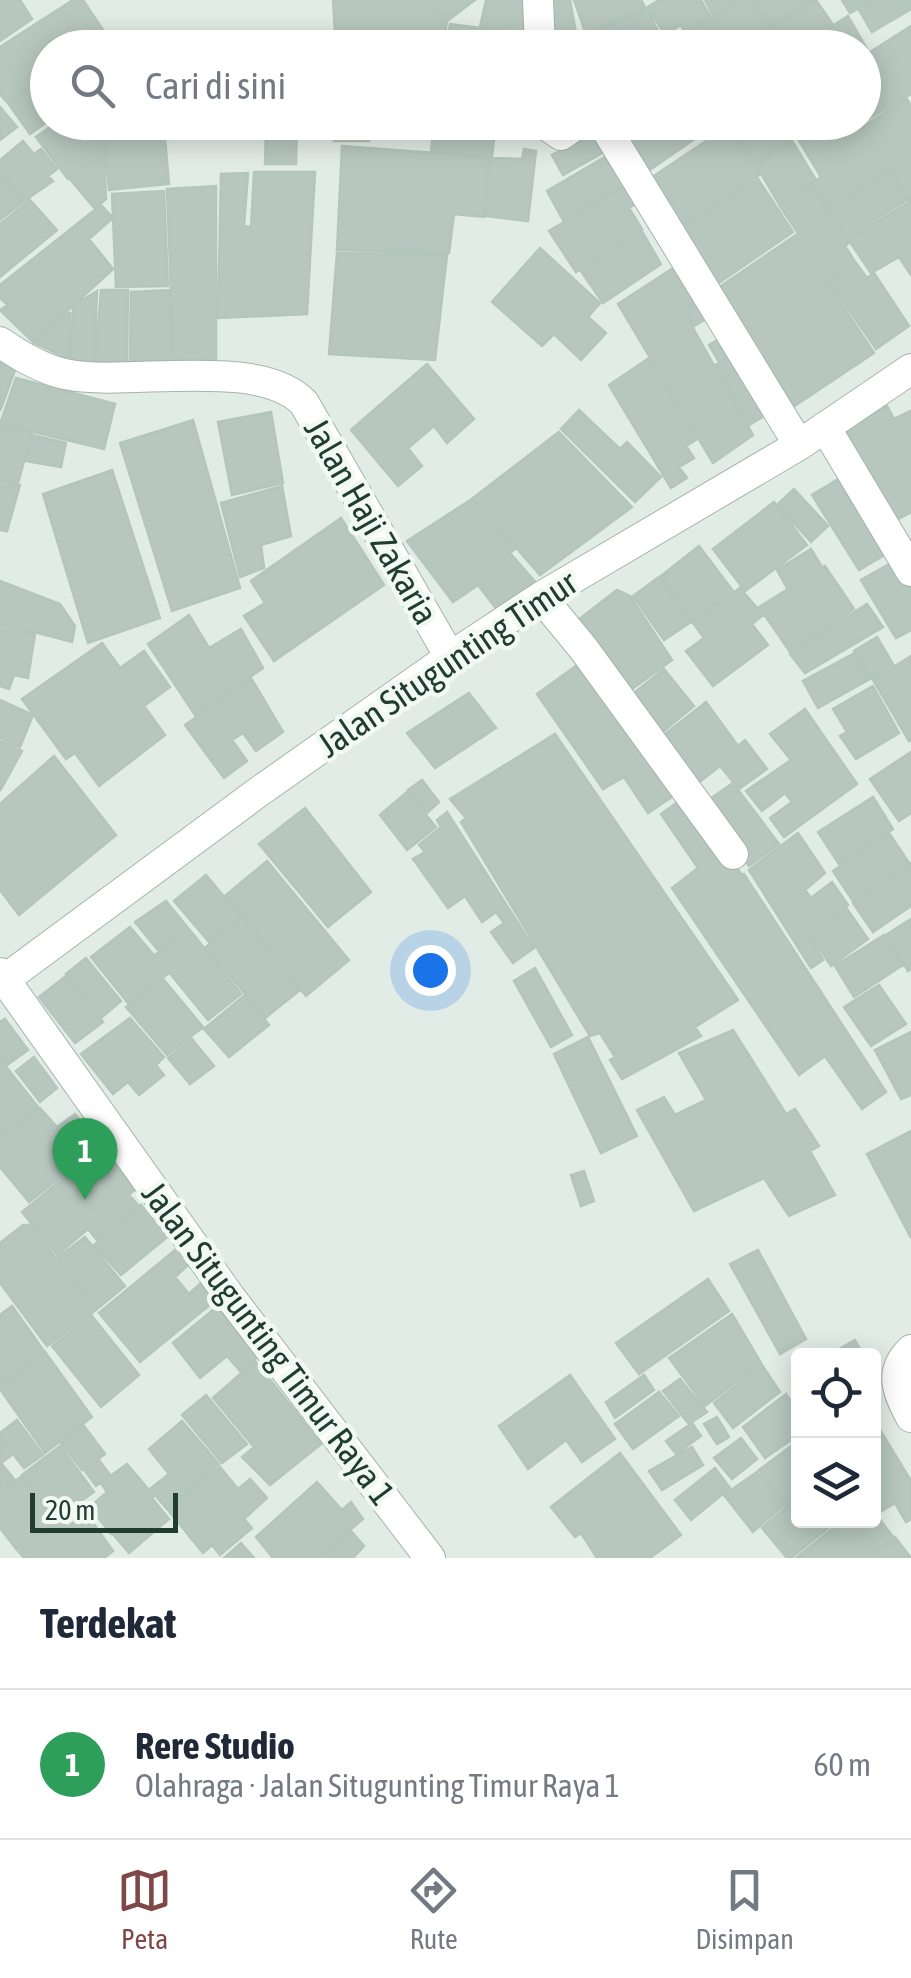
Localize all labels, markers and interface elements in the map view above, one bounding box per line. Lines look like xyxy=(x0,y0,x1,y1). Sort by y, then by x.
search box xyxy=(30,30,881,140)
icon: search xyxy=(65,58,120,113)
text: Cari di sini xyxy=(145,64,286,107)
street label: Jalan Haji Zakaria xyxy=(297,411,447,631)
street label: Jalan Situgunting Timur xyxy=(310,561,585,764)
your location xyxy=(405,945,456,996)
pin: 1 xyxy=(52,1118,118,1200)
street label: Jalan Situgunting Timur Raya 1 xyxy=(135,1174,403,1512)
map controls xyxy=(791,1348,881,1528)
button: locate xyxy=(791,1348,881,1438)
button: layers xyxy=(791,1438,881,1528)
scale bar xyxy=(30,1488,178,1532)
text: 20 m xyxy=(45,1494,95,1526)
text: Terdekat xyxy=(40,1599,176,1647)
text: Rere Studio xyxy=(135,1724,295,1767)
text: 1 xyxy=(65,1746,80,1783)
text: 60 m xyxy=(813,1746,871,1783)
text: Olahraga · Jalan Situgunting Timur Raya 1 xyxy=(135,1767,620,1804)
tab: Peta xyxy=(117,1863,172,1955)
tab: Rute xyxy=(406,1863,461,1955)
tab: Disimpan xyxy=(695,1863,794,1955)

